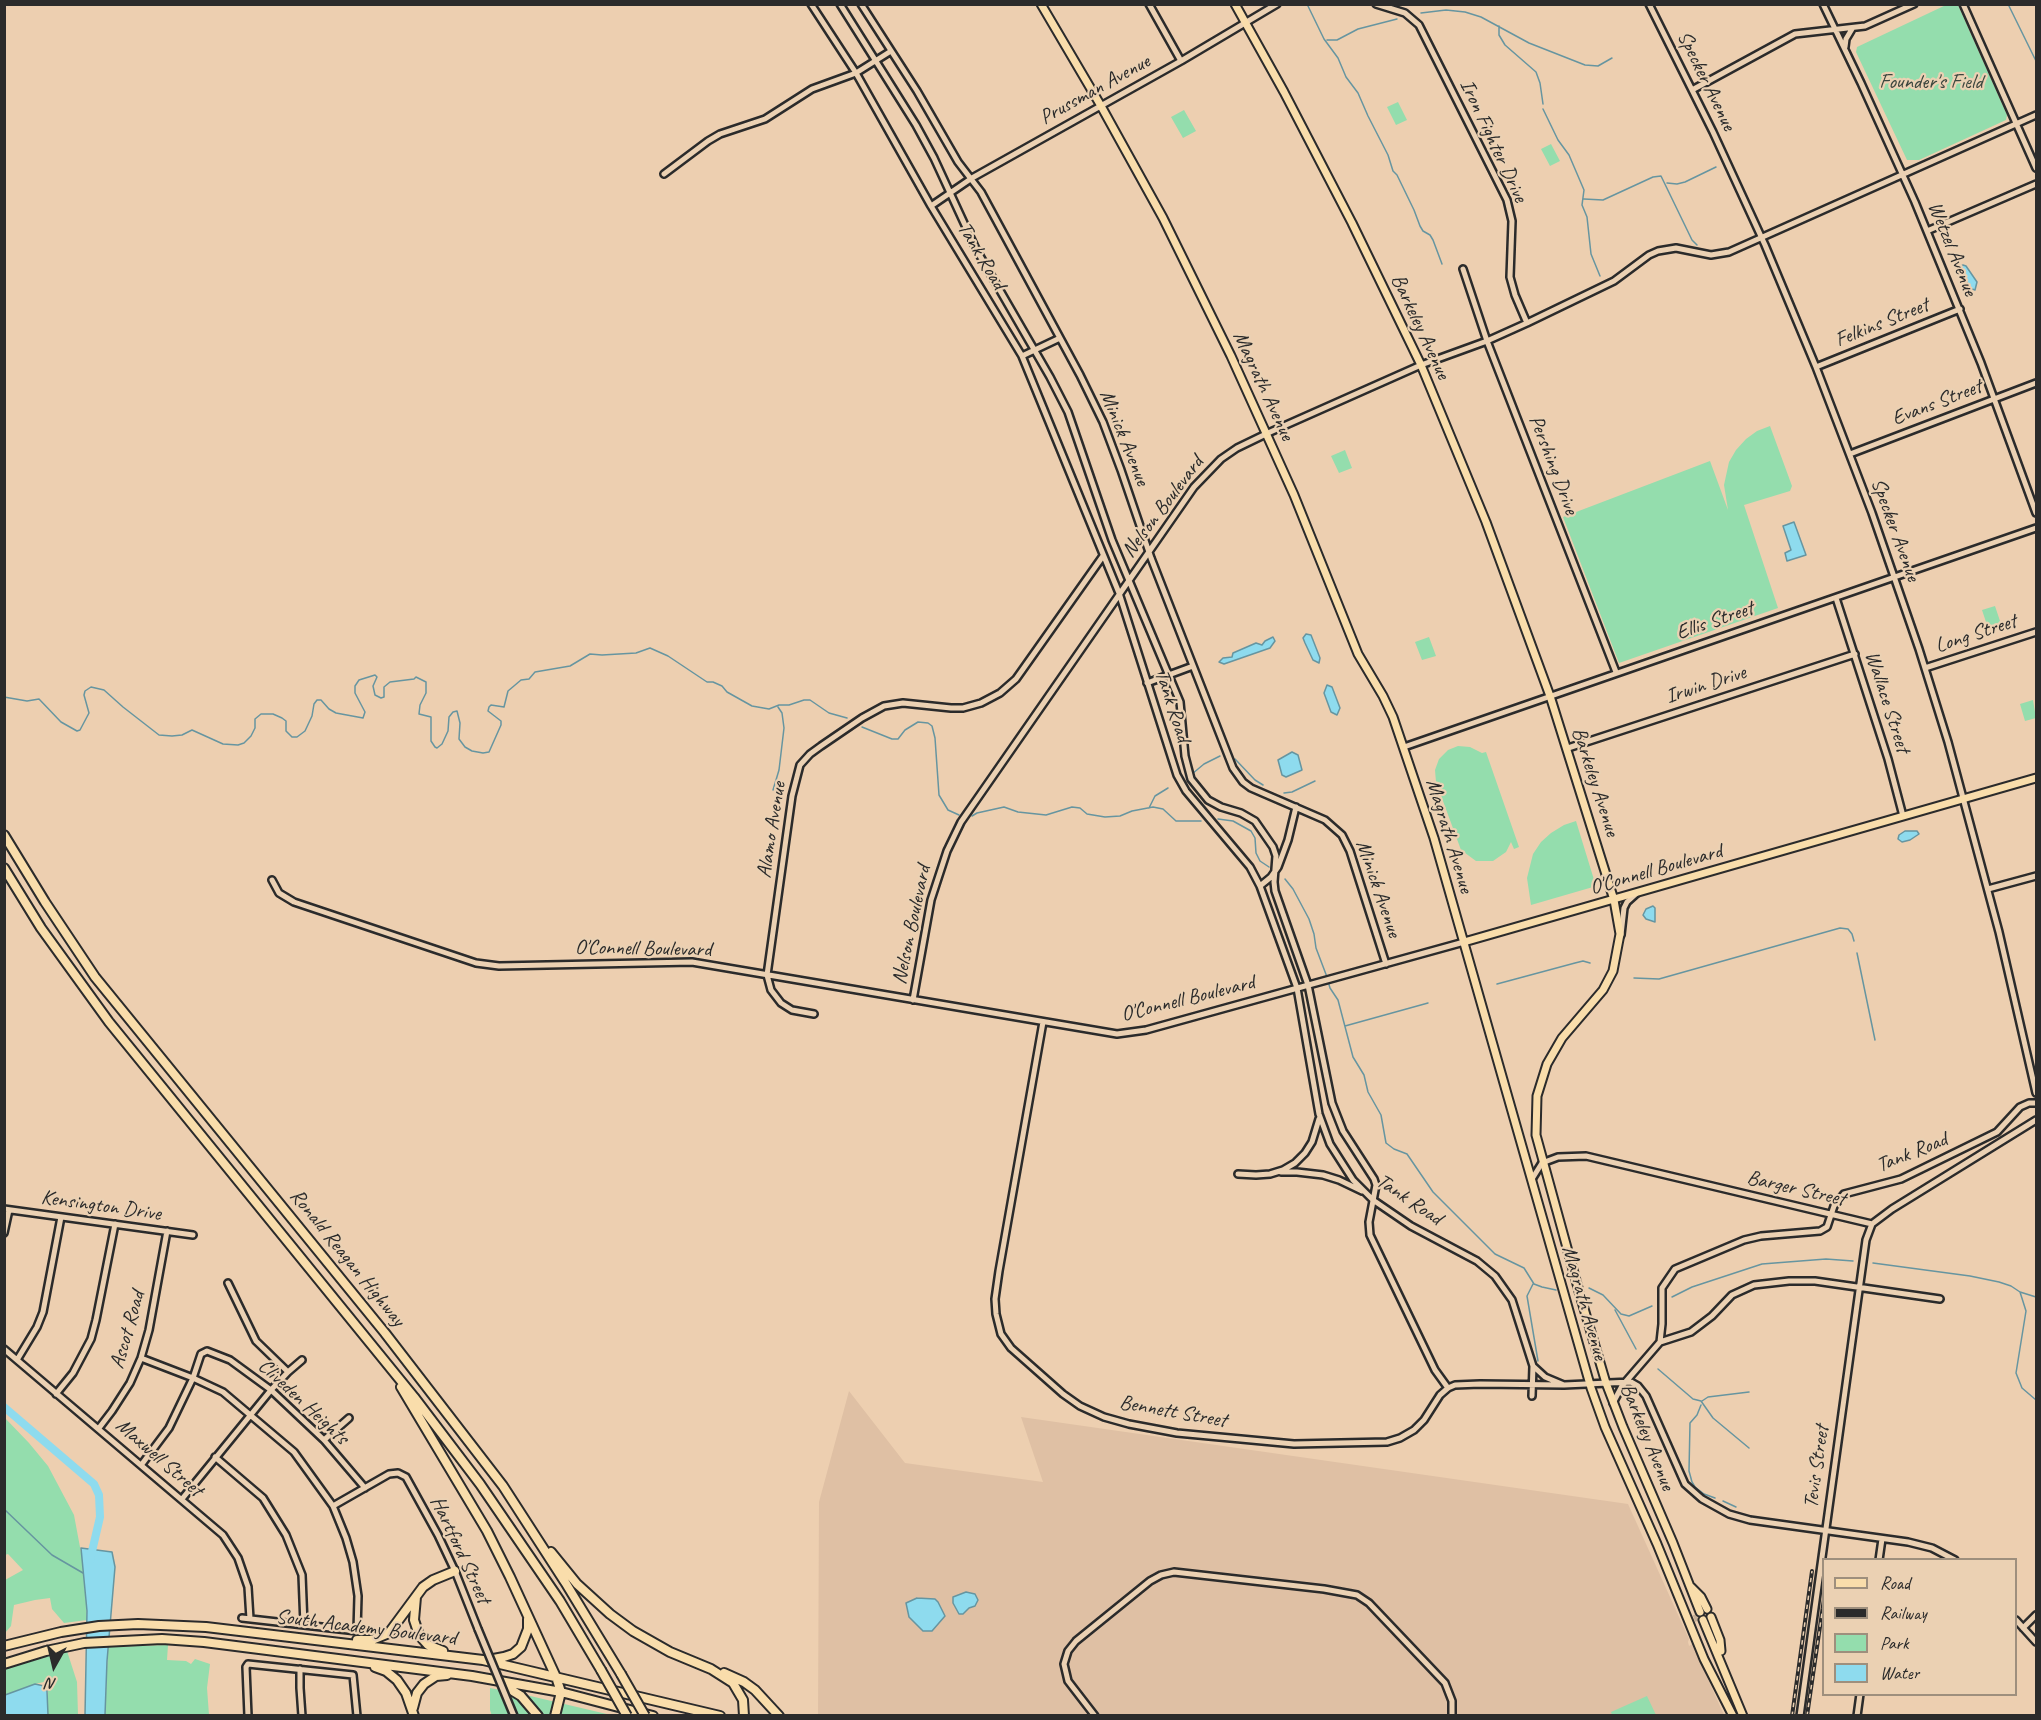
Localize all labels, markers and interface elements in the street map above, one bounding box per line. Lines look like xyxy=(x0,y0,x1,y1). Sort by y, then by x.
street label: Specker Avenue xyxy=(1671,27,1741,135)
street label: Prussman Avenue xyxy=(1035,49,1155,131)
park label: Founder's Field xyxy=(1879,69,1983,95)
street label: Iron Fighter Drive xyxy=(1454,76,1532,206)
street label: Wetzel Avenue xyxy=(1922,198,1982,300)
street label: Tank Road xyxy=(951,218,1011,294)
street label: Barkeley Avenue xyxy=(1385,270,1455,384)
street label: Felkins Street xyxy=(1831,293,1933,353)
street label: Magrath Avenue xyxy=(1227,327,1299,445)
street label: Evans Street xyxy=(1888,374,1986,432)
street label: Minick Avenue xyxy=(1093,386,1155,490)
street label: Pershing Drive xyxy=(1523,412,1583,518)
street label: Nelson Boulevard xyxy=(1117,451,1209,563)
street label: Specker Avenue xyxy=(1865,475,1925,585)
street label: Ellis Street xyxy=(1673,596,1757,646)
street label: Long Street xyxy=(1932,609,2020,659)
street label: Wallace Street xyxy=(1859,648,1915,756)
street label: Irwin Drive xyxy=(1663,660,1749,710)
street label: Tank Road xyxy=(1149,667,1195,745)
street label: Barkeley Avenue xyxy=(1566,724,1624,840)
street label: Magrath Avenue xyxy=(1420,776,1478,896)
street label: Alamo Avenue xyxy=(752,780,792,880)
street label: Minick Avenue xyxy=(1350,837,1406,941)
street label: O'Connell Boulevard xyxy=(1587,839,1725,901)
street label: Nelson Boulevard xyxy=(887,863,937,987)
street label: O'Connell Boulevard xyxy=(575,935,711,963)
street label: O'Connell Boulevard xyxy=(1119,970,1257,1028)
street label: Tank Road xyxy=(1873,1127,1951,1179)
street label: Barger Street xyxy=(1744,1165,1848,1213)
street label: Tank Road xyxy=(1371,1169,1447,1231)
street label: Ronald Reagan Highway xyxy=(284,1184,410,1332)
street label: Kensington Drive xyxy=(40,1185,162,1227)
street label: Magrath Avenue xyxy=(1556,1243,1612,1363)
street label: Ascot Road xyxy=(105,1288,151,1372)
street label: Cliveden Heights xyxy=(253,1354,353,1450)
street label: Barkeley Avenue xyxy=(1614,1380,1680,1494)
street label: Bennett Street xyxy=(1118,1390,1228,1434)
street label: Maxwell Street xyxy=(110,1413,208,1503)
street label: Tevis Street xyxy=(1799,1424,1835,1510)
street label: Hartford Street xyxy=(424,1492,496,1608)
legend xyxy=(1822,1558,2017,1696)
text: Road xyxy=(1880,1572,1910,1594)
text: Railway xyxy=(1880,1602,1927,1624)
street label: South Academy Boulevard xyxy=(274,1604,458,1652)
text: Park xyxy=(1880,1632,1909,1654)
north arrow xyxy=(24,1636,84,1696)
text: Water xyxy=(1880,1662,1919,1684)
text: N xyxy=(45,1673,58,1694)

